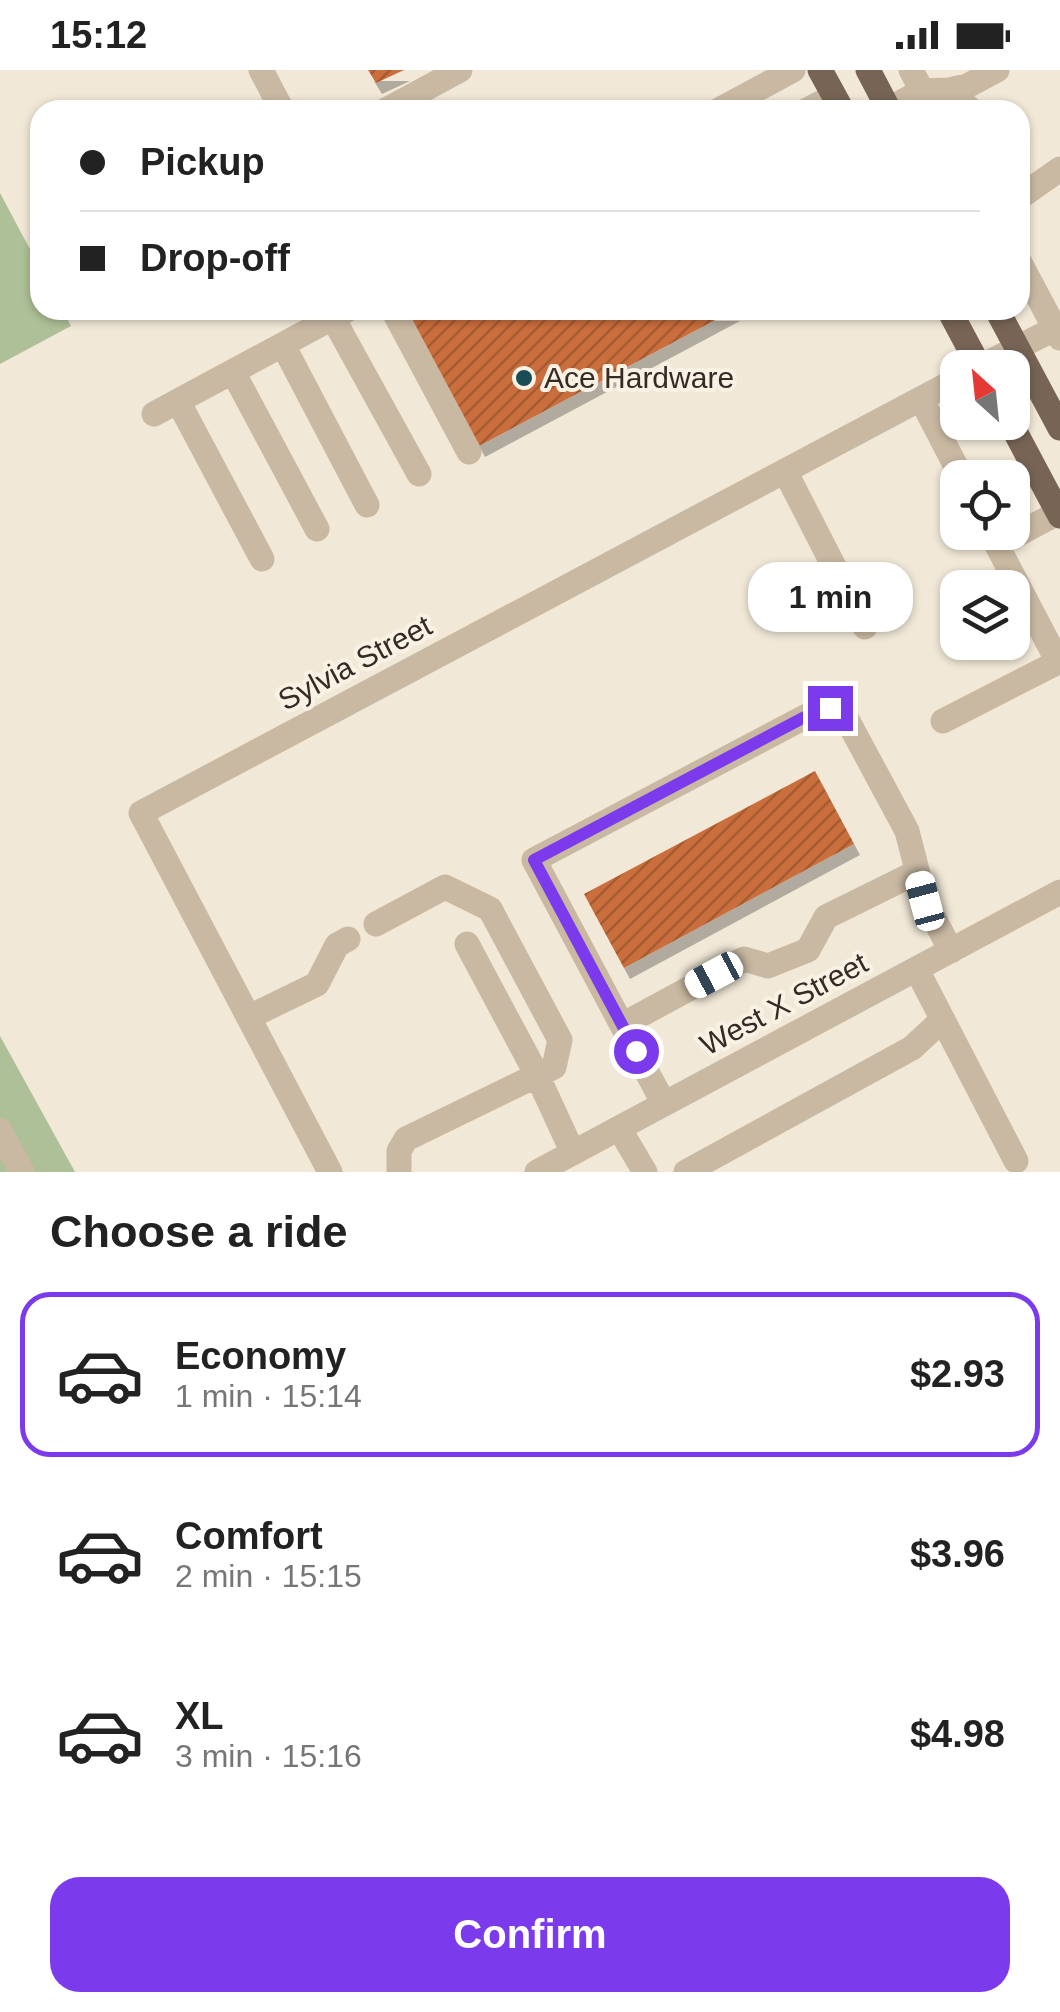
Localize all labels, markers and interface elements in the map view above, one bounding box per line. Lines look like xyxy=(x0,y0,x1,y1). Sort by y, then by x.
text: 15:12 xyxy=(50,14,147,56)
text: Pickup xyxy=(140,141,265,183)
text: Drop-off xyxy=(140,237,290,279)
north arrow xyxy=(940,350,1030,440)
map controls xyxy=(940,350,1030,660)
place label: Ace Hardware xyxy=(544,361,734,394)
marker: Ace Hardware xyxy=(513,367,535,389)
button: locate xyxy=(940,460,1030,550)
callout: 1 min xyxy=(748,563,912,633)
button: layers xyxy=(940,570,1030,660)
text: 1 min xyxy=(789,579,872,615)
street label: Sylvia Street xyxy=(273,608,437,717)
route end xyxy=(808,686,853,731)
car xyxy=(903,868,947,934)
street label: West X Street xyxy=(695,945,874,1061)
car xyxy=(680,948,748,1002)
route start xyxy=(614,1029,659,1074)
text: Choose a ride xyxy=(50,1206,348,1257)
icon: car xyxy=(55,1330,145,1420)
text: Economy xyxy=(175,1335,346,1377)
text: $2.93 xyxy=(910,1353,1005,1395)
text: 1 min · 15:14 xyxy=(175,1378,362,1414)
icon: car xyxy=(55,1510,145,1600)
text: Comfort xyxy=(175,1515,323,1557)
text: $3.96 xyxy=(910,1533,1005,1575)
text: 2 min · 15:15 xyxy=(175,1558,362,1594)
icon: car xyxy=(55,1690,145,1780)
text: XL xyxy=(175,1695,224,1737)
text: $4.98 xyxy=(910,1713,1005,1755)
text: 3 min · 15:16 xyxy=(175,1738,362,1774)
button: Confirm xyxy=(50,1877,1010,1992)

